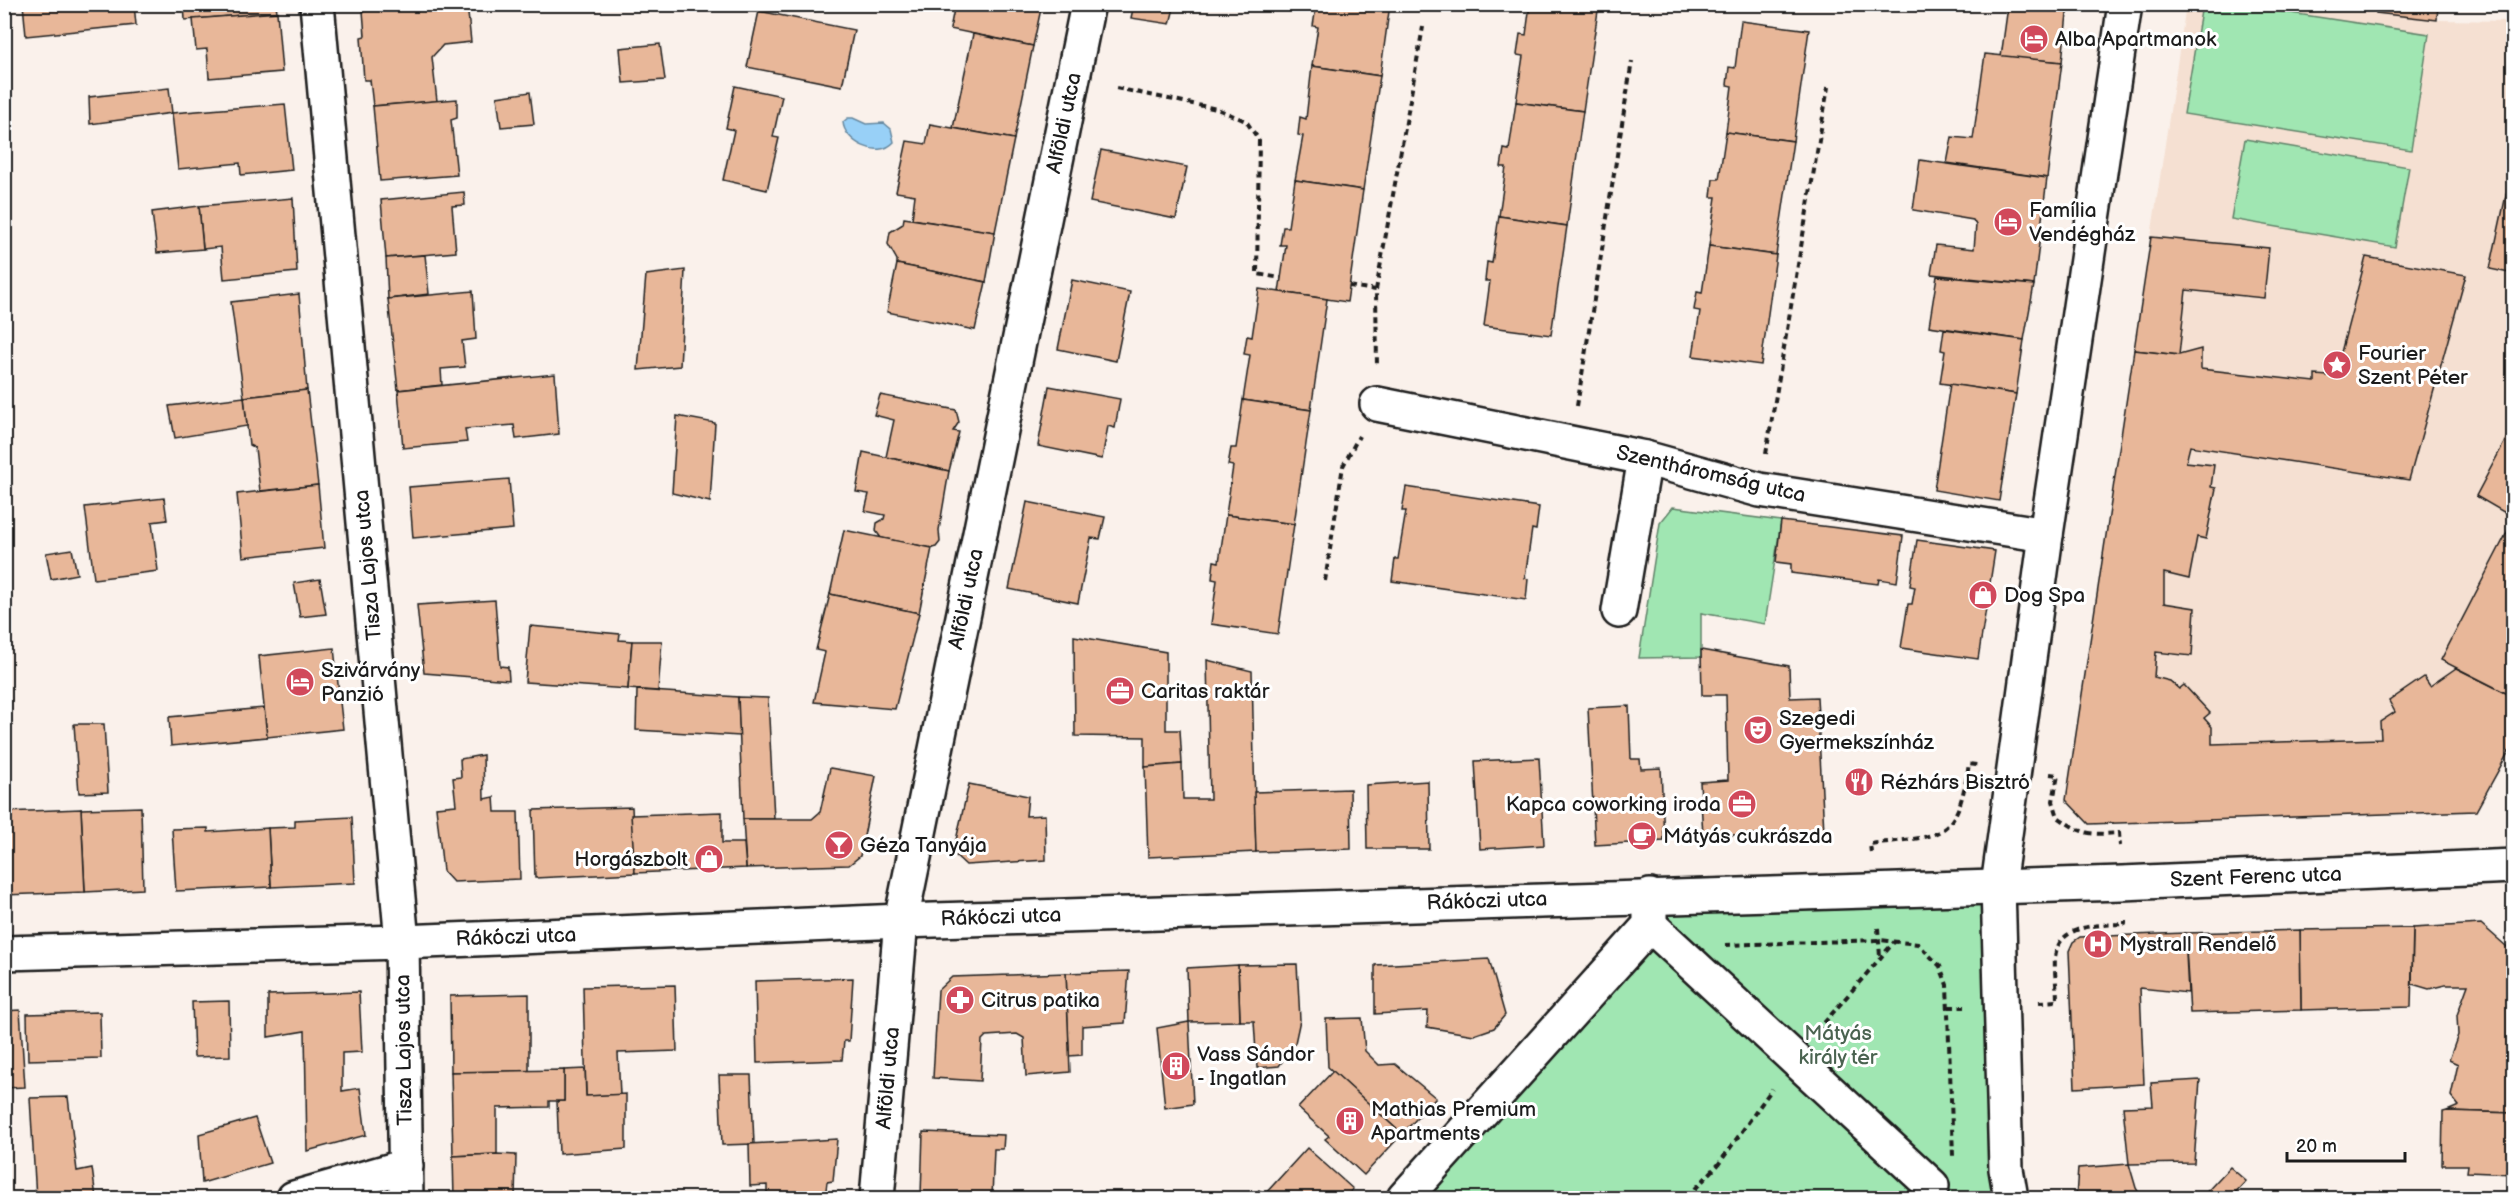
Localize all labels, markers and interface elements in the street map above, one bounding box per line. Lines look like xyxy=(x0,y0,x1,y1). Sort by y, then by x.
hotel icon: Alba Apartmanok xyxy=(2018,23,2050,55)
place label: Alba Apartmanok xyxy=(2055,27,2217,52)
street label: Alföldi utca xyxy=(1041,70,1087,176)
place label: Família Vendégház xyxy=(2029,198,2136,247)
hotel icon: Família Vendégház xyxy=(1992,206,2024,238)
place label: Fourier Szent Péter xyxy=(2358,341,2468,390)
place icon: Fourier Szent Péter xyxy=(2321,349,2353,381)
street label: Szentháromság utca xyxy=(1614,440,1808,508)
street label: Tisza Lajos utca xyxy=(349,489,387,641)
street label: Alföldi utca xyxy=(943,546,989,652)
shop icon: Dog Spa xyxy=(1967,579,1999,611)
place label: Dog Spa xyxy=(2004,583,2085,608)
place label: Szivárvány Panzió xyxy=(321,658,421,707)
hotel icon: Szivárvány Panzió xyxy=(284,666,316,698)
office icon: Caritas raktár xyxy=(1104,675,1136,707)
place label: Caritas raktár xyxy=(1141,679,1270,704)
place label: Szegedi Gyermekszínház xyxy=(1779,706,1935,755)
theatre icon: Szegedi Gyermekszínház xyxy=(1742,714,1774,746)
restaurant icon: Rézhárs Bisztró xyxy=(1843,766,1875,798)
place label: Rézhárs Bisztró xyxy=(1880,770,2030,795)
office icon: Kapca coworking iroda xyxy=(1726,788,1758,820)
place label: Kapca coworking iroda xyxy=(1506,792,1721,817)
cafe icon: Mátyás cukrászda xyxy=(1626,820,1658,852)
place label: Mátyás cukrászda xyxy=(1663,824,1833,849)
bar icon: Géza Tanyája xyxy=(823,829,855,861)
place label: Géza Tanyája xyxy=(860,833,987,858)
shop icon: Horgászbolt xyxy=(693,843,725,875)
place label: Horgászbolt xyxy=(574,847,689,872)
street label: Szent Ferenc utca xyxy=(2170,862,2342,892)
street label: Rákóczi utca xyxy=(1426,886,1548,916)
street label: Rákóczi utca xyxy=(940,902,1062,932)
street label: Rákóczi utca xyxy=(455,922,577,952)
hospital icon: Mystrall Rendelő xyxy=(2082,928,2114,960)
place label: Mystrall Rendelő xyxy=(2119,932,2277,957)
street label: Tisza Lajos utca xyxy=(390,974,418,1126)
pharmacy icon: Citrus patika xyxy=(944,984,976,1016)
place label: Citrus patika xyxy=(981,988,1100,1013)
park label: Mátyás király tér xyxy=(1799,1021,1878,1070)
street label: Alföldi utca xyxy=(871,1026,905,1130)
place label: Vass Sándor - Ingatlan xyxy=(1197,1042,1315,1091)
building icon: Vass Sándor - Ingatlan xyxy=(1160,1050,1192,1082)
place label: Mathias Premium Apartments xyxy=(1371,1097,1536,1146)
building icon: Mathias Premium Apartments xyxy=(1334,1105,1366,1137)
scale bar xyxy=(2287,1125,2406,1163)
text: 20 m xyxy=(2296,1136,2337,1157)

